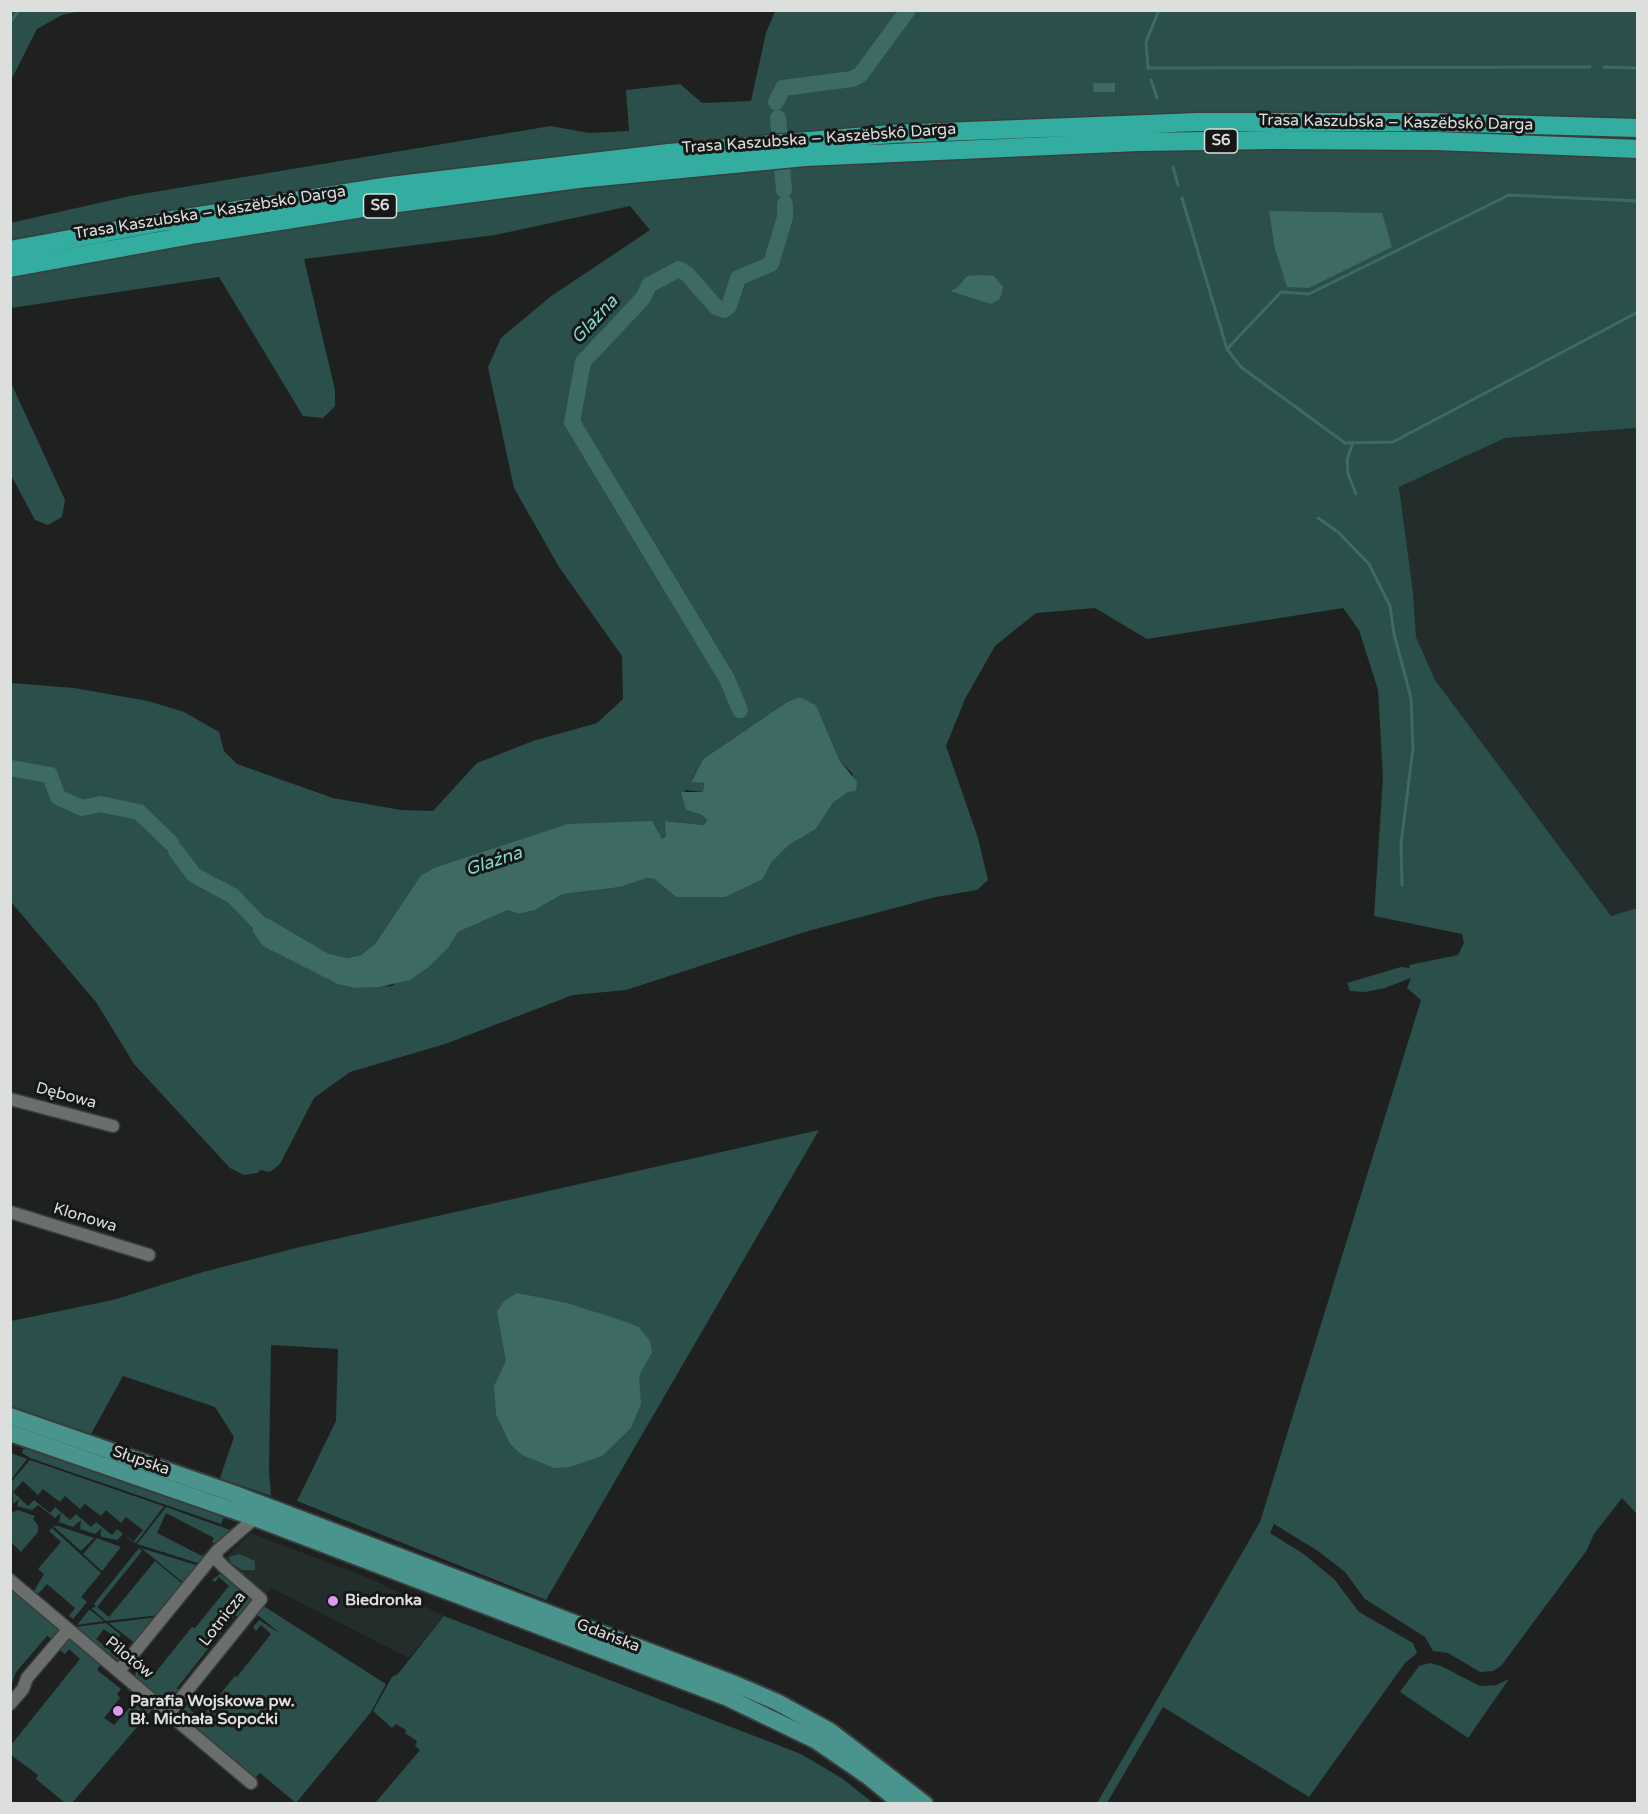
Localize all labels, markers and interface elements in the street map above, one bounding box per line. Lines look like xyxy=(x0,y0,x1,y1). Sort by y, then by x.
street label: Trasa Kaszubska – Kaszëbskô Darga xyxy=(1258,111,1534,135)
street label: Trasa Kaszubska – Kaszëbskô Darga xyxy=(681,120,957,158)
road number: S6 xyxy=(1204,129,1238,153)
street label: Trasa Kaszubska – Kaszëbskô Darga xyxy=(73,182,347,244)
road number: S6 xyxy=(364,194,397,218)
water label: Glaźna xyxy=(567,291,623,349)
water label: Glaźna xyxy=(463,843,525,881)
street label: Dębowa xyxy=(34,1079,98,1113)
street label: Klonowa xyxy=(51,1199,119,1237)
street label: Słupska xyxy=(110,1442,172,1480)
street label: Lotnicza xyxy=(196,1588,250,1650)
place label: Biedronka xyxy=(345,1591,422,1611)
marker: Biedronka xyxy=(326,1594,340,1608)
street label: Gdańska xyxy=(574,1615,642,1657)
street label: Pilotów xyxy=(101,1633,157,1683)
place label: Parafia Wojskowa pw. Bł. Michała Sopoćki xyxy=(130,1692,295,1730)
marker: Parafia Wojskowa pw. Bł. Michała Sopoćki xyxy=(111,1704,125,1718)

